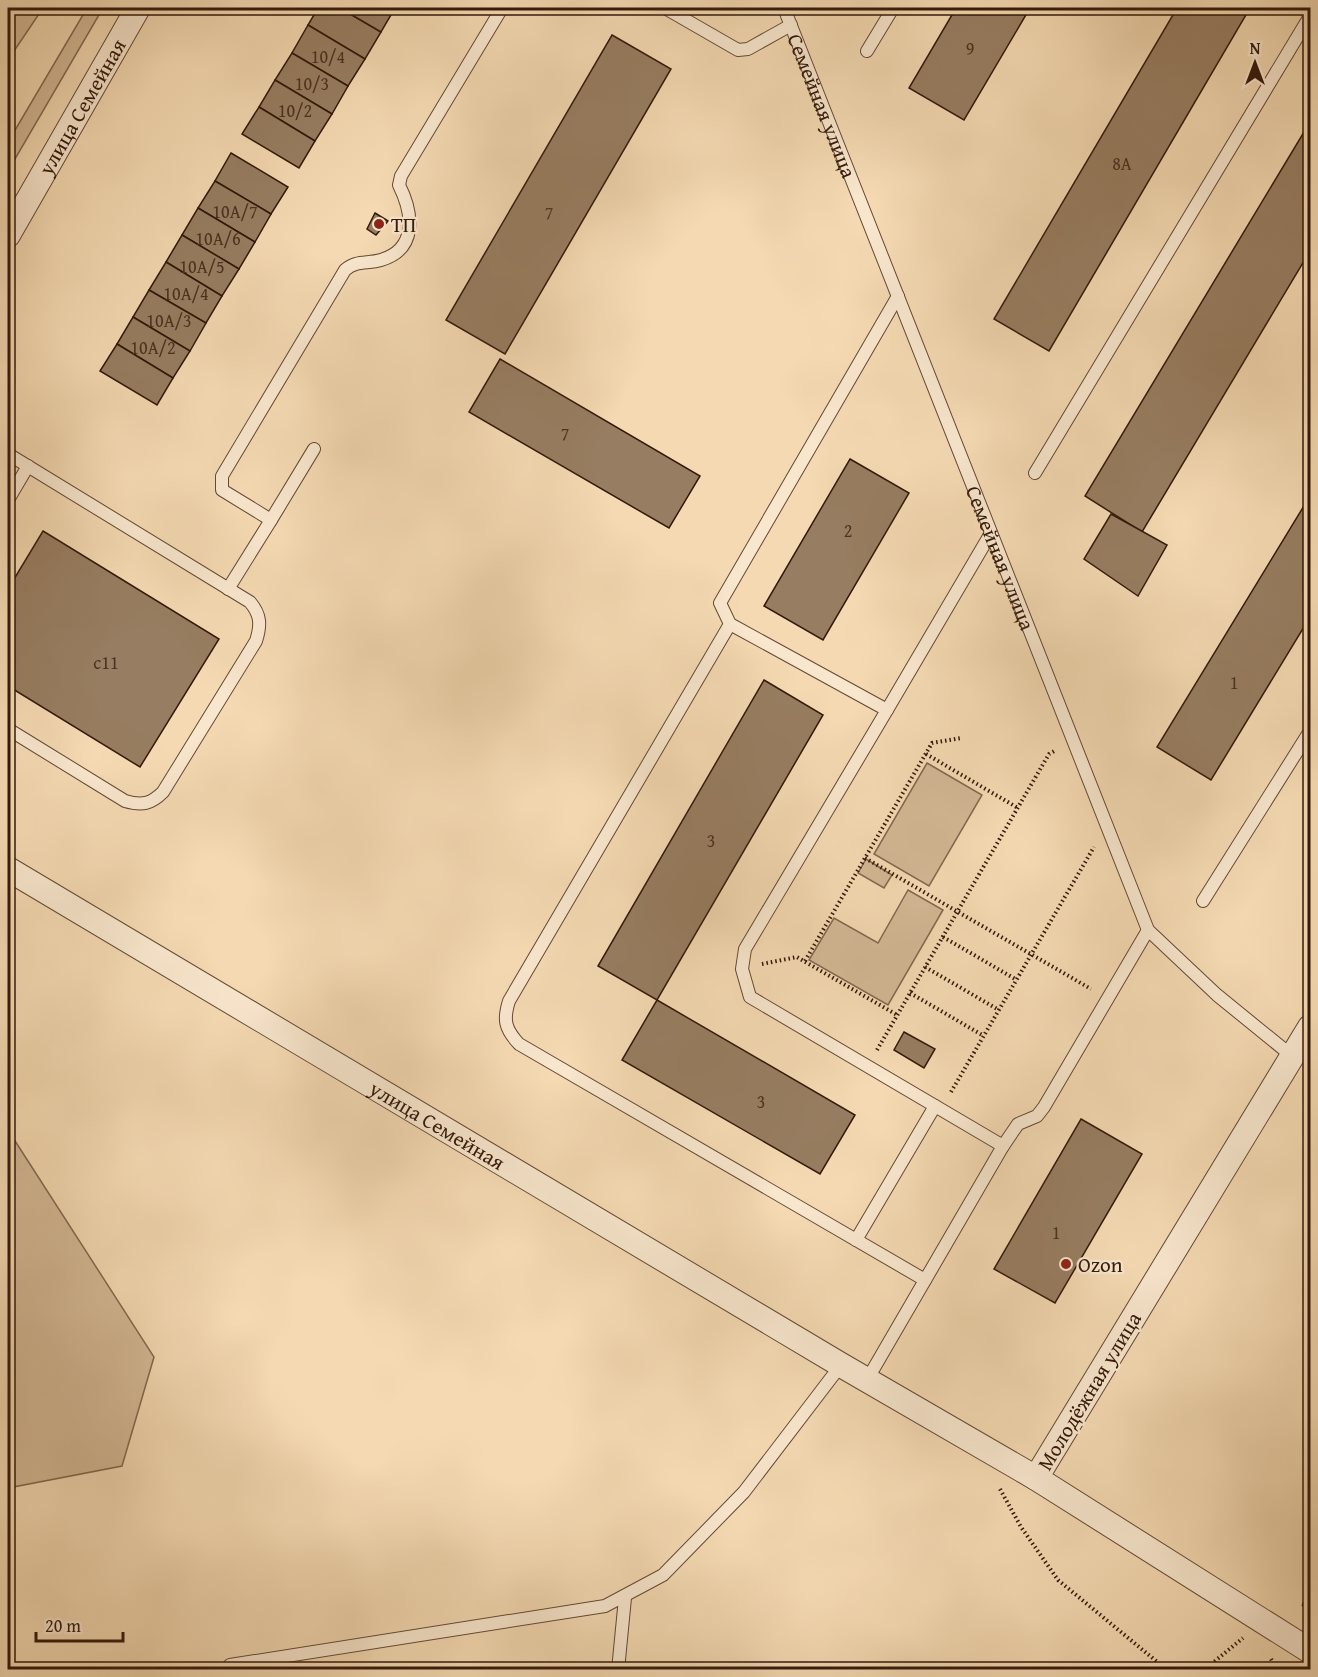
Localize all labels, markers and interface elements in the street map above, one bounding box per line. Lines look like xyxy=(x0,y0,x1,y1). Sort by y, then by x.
street label: Семейная улица xyxy=(780,29,865,182)
street label: улица Семейная xyxy=(30,32,133,181)
north arrow xyxy=(1225,33,1285,93)
house number: 9 xyxy=(966,35,974,62)
text: N xyxy=(1250,36,1261,60)
house number: 10/4 xyxy=(311,43,345,70)
house number: 10/3 xyxy=(295,70,329,97)
house number: 10/2 xyxy=(278,97,312,124)
house number: 8А xyxy=(1112,150,1132,177)
house number: 10А/7 xyxy=(212,198,258,225)
house number: 7 xyxy=(545,199,553,226)
place label: ТП xyxy=(391,209,416,240)
marker: ТП xyxy=(372,217,386,231)
house number: 10А/6 xyxy=(195,225,241,252)
house number: 10А/5 xyxy=(179,253,225,280)
house number: 10А/4 xyxy=(163,280,209,307)
house number: 10А/3 xyxy=(146,307,192,334)
house number: 10А/2 xyxy=(130,334,176,361)
house number: 7 xyxy=(561,420,569,447)
street label: Семейная улица xyxy=(959,481,1043,634)
house number: 2 xyxy=(844,517,852,544)
house number: с11 xyxy=(93,649,119,676)
house number: 1 xyxy=(1230,669,1238,696)
house number: 3 xyxy=(707,827,715,854)
street label: улица Семейная xyxy=(363,1072,512,1177)
house number: 3 xyxy=(757,1088,765,1115)
house number: 1 xyxy=(1052,1219,1060,1246)
place label: Ozon xyxy=(1078,1249,1123,1280)
marker: Ozon xyxy=(1059,1257,1073,1271)
street label: Молодёжная улица xyxy=(1029,1306,1149,1476)
scale bar xyxy=(36,1605,123,1643)
text: 20 m xyxy=(45,1612,81,1639)

